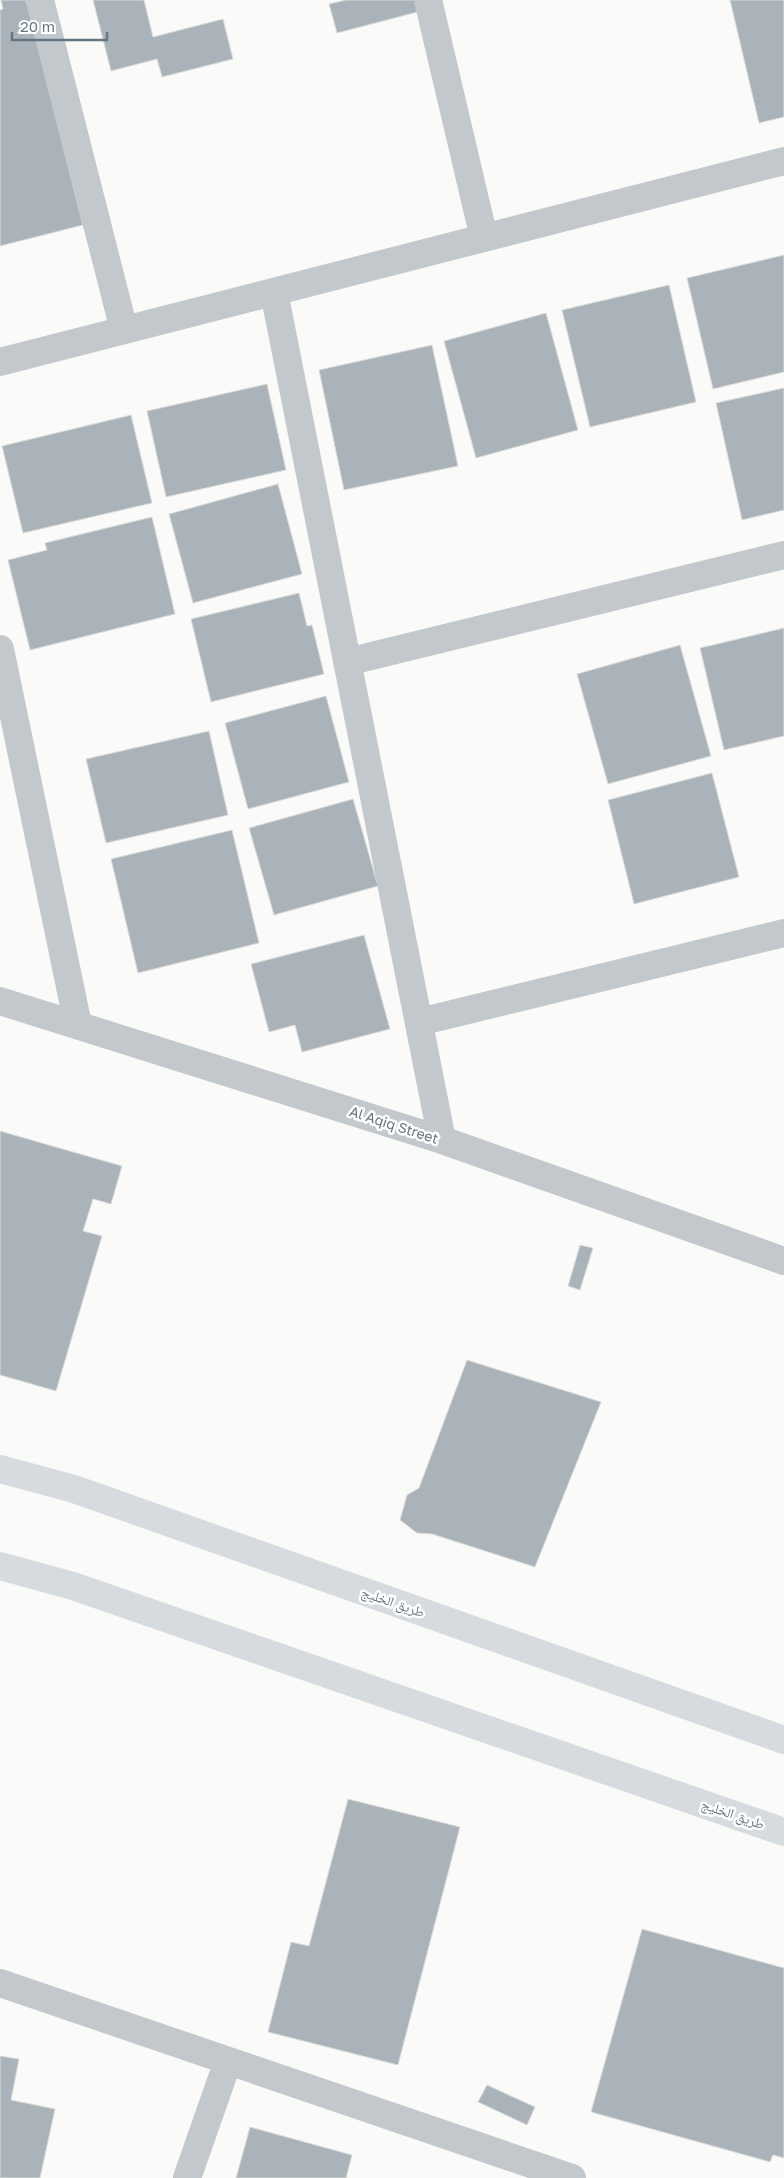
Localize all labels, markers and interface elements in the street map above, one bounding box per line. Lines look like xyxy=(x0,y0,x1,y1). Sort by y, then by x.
scale bar xyxy=(12,10,108,42)
text: 20 m xyxy=(20,17,55,35)
street label: Al Aqiq Street xyxy=(348,1102,441,1147)
street label: طريق الخليج xyxy=(359,1583,427,1622)
street label: طريق الخليج xyxy=(699,1795,767,1834)

